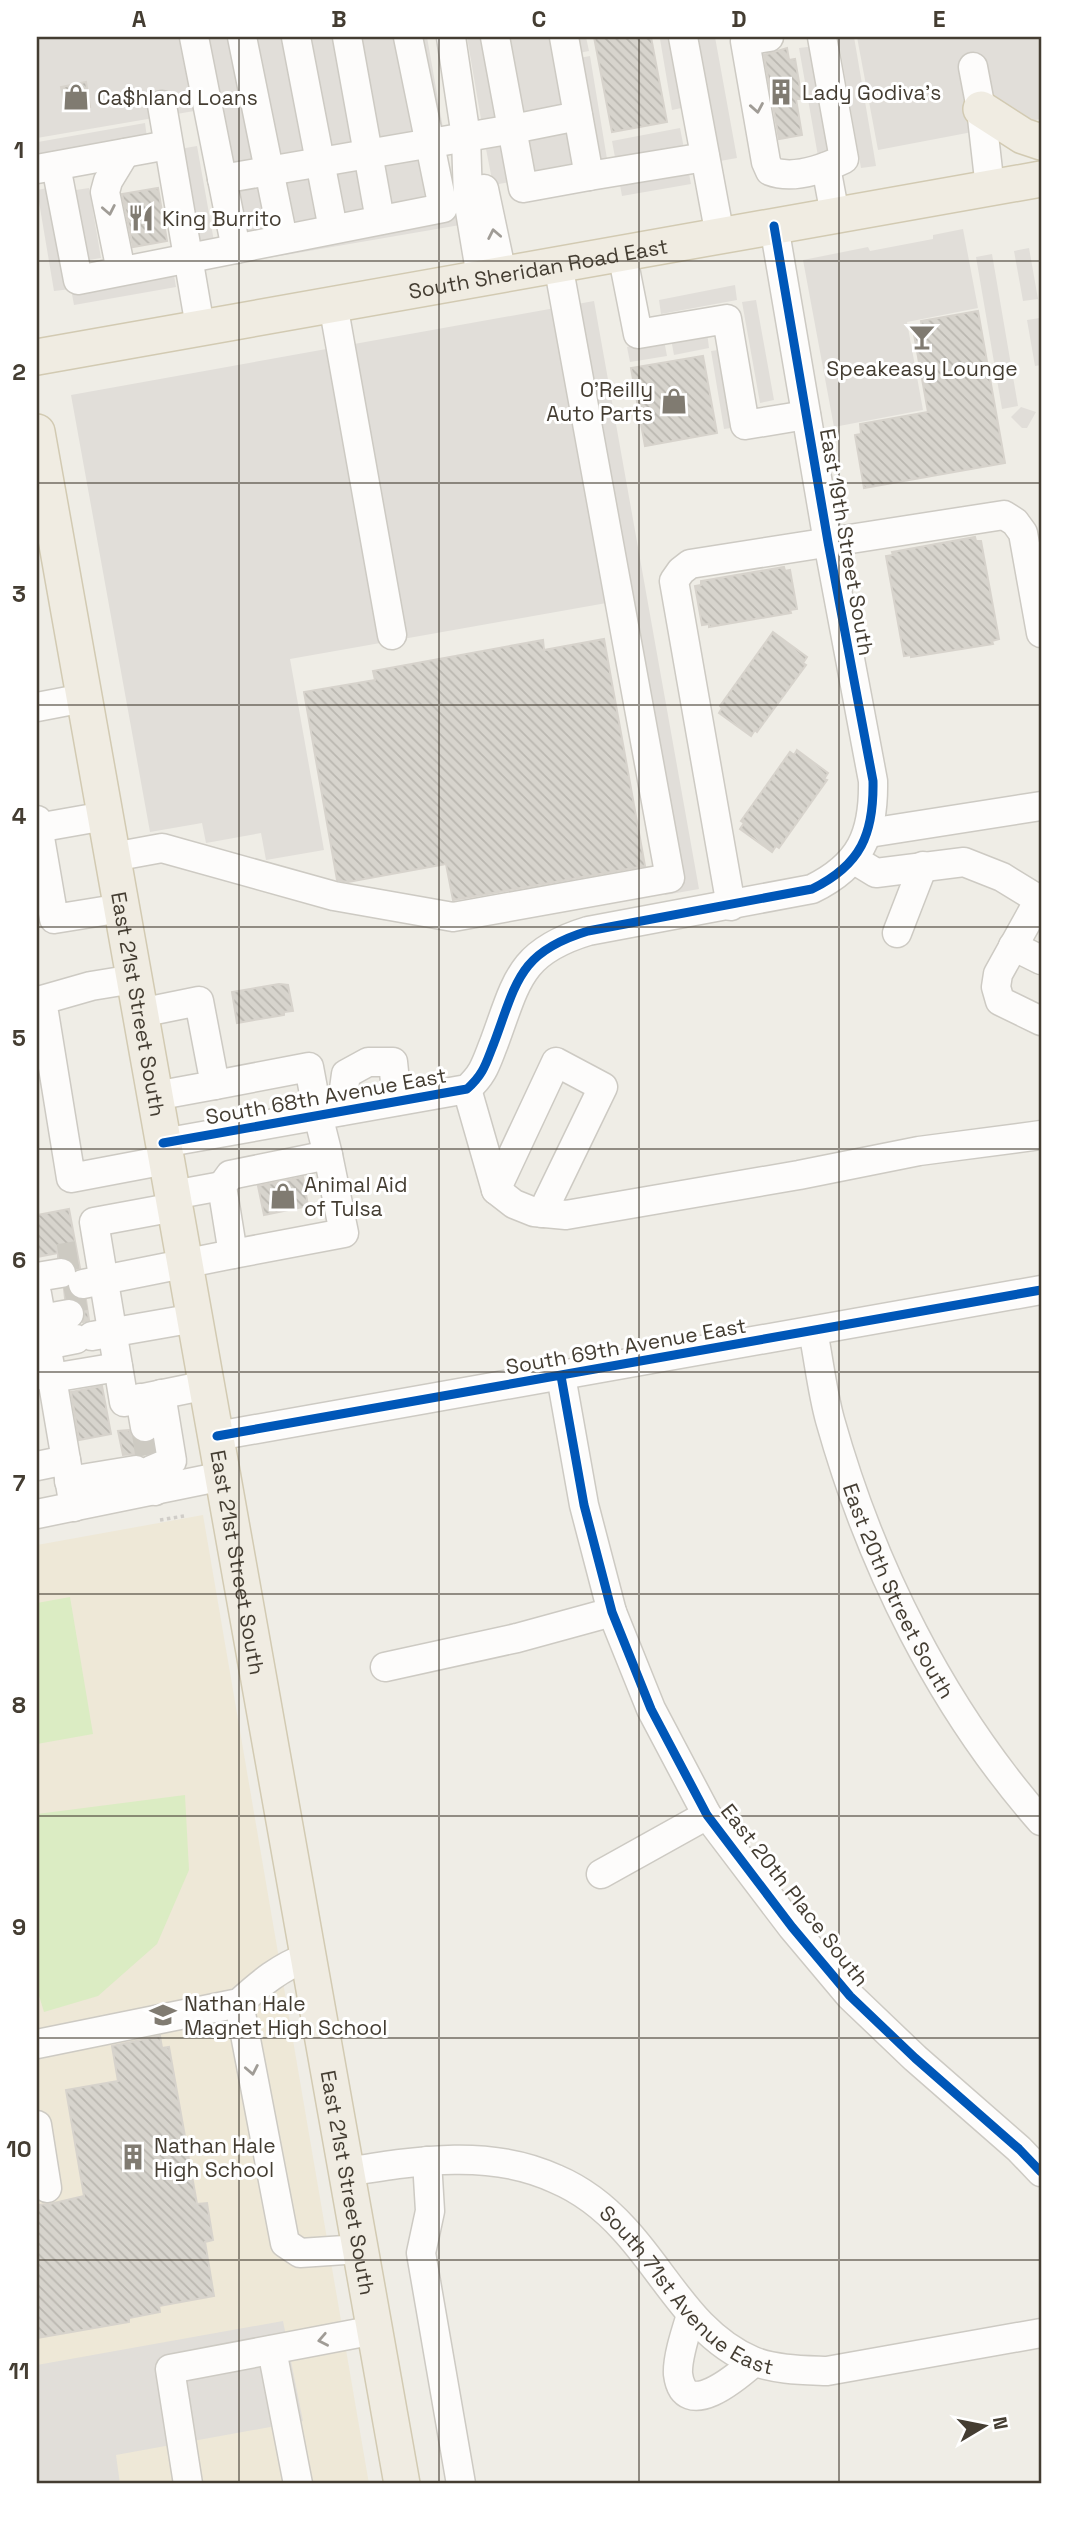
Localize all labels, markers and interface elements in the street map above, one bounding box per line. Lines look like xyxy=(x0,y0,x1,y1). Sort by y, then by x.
text: A xyxy=(132,4,147,34)
text: B xyxy=(331,4,347,34)
text: C xyxy=(532,4,546,34)
text: D xyxy=(731,4,747,34)
text: E xyxy=(933,4,945,34)
building icon: Lady Godiva's xyxy=(766,77,796,107)
place label: Lady Godiva's xyxy=(802,79,941,106)
shop icon: Ca$hland Loans xyxy=(61,82,91,112)
place label: Ca$hland Loans xyxy=(97,84,258,111)
one-way arrow xyxy=(749,102,764,114)
text: 1 xyxy=(14,135,24,165)
restaurant icon: King Burrito xyxy=(126,203,156,233)
one-way arrow xyxy=(101,204,116,216)
place label: King Burrito xyxy=(162,205,282,232)
one-way arrow xyxy=(487,228,502,240)
street label: South Sheridan Road East xyxy=(406,232,670,304)
bar icon: Speakeasy Lounge xyxy=(907,322,937,352)
place label: Speakeasy Lounge xyxy=(826,355,1018,382)
text: 2 xyxy=(12,357,26,387)
place label: O'Reilly Auto Parts xyxy=(546,376,653,427)
shop icon: O'Reilly Auto Parts xyxy=(659,386,689,416)
street label: East 19th Street South xyxy=(814,426,880,658)
text: 3 xyxy=(12,579,26,609)
text: 4 xyxy=(12,801,27,831)
street label: East 21st Street South xyxy=(105,889,172,1119)
text: 5 xyxy=(12,1023,26,1053)
street label: South 68th Avenue East xyxy=(203,1062,449,1130)
place label: Animal Aid of Tulsa xyxy=(304,1171,408,1222)
shop icon: Animal Aid of Tulsa xyxy=(268,1181,298,1211)
text: 6 xyxy=(12,1245,26,1275)
street label: South 69th Avenue East xyxy=(504,1312,748,1380)
street label: East 21st Street South xyxy=(205,1448,271,1677)
text: 7 xyxy=(13,1468,26,1498)
street label: East 20th Street South xyxy=(837,1480,961,1703)
text: 8 xyxy=(12,1690,26,1720)
street label: East 20th Place South xyxy=(715,1798,875,1992)
text: 9 xyxy=(12,1912,26,1942)
place label: Nathan Hale Magnet High School xyxy=(184,1990,387,2041)
school or university icon: Nathan Hale Magnet High School xyxy=(148,2000,178,2030)
one-way arrow xyxy=(244,2064,259,2076)
street label: East 21st Street South xyxy=(315,2068,382,2297)
place label: Nathan Hale High School xyxy=(154,2132,276,2183)
text: 10 xyxy=(6,2134,32,2164)
building icon: Nathan Hale High School xyxy=(118,2142,148,2172)
street label: South 71st Avenue East xyxy=(594,2199,776,2380)
one-way arrow xyxy=(317,2331,329,2346)
text: 11 xyxy=(9,2356,29,2386)
north arrow xyxy=(948,2392,1018,2462)
text: N xyxy=(987,2415,1014,2432)

